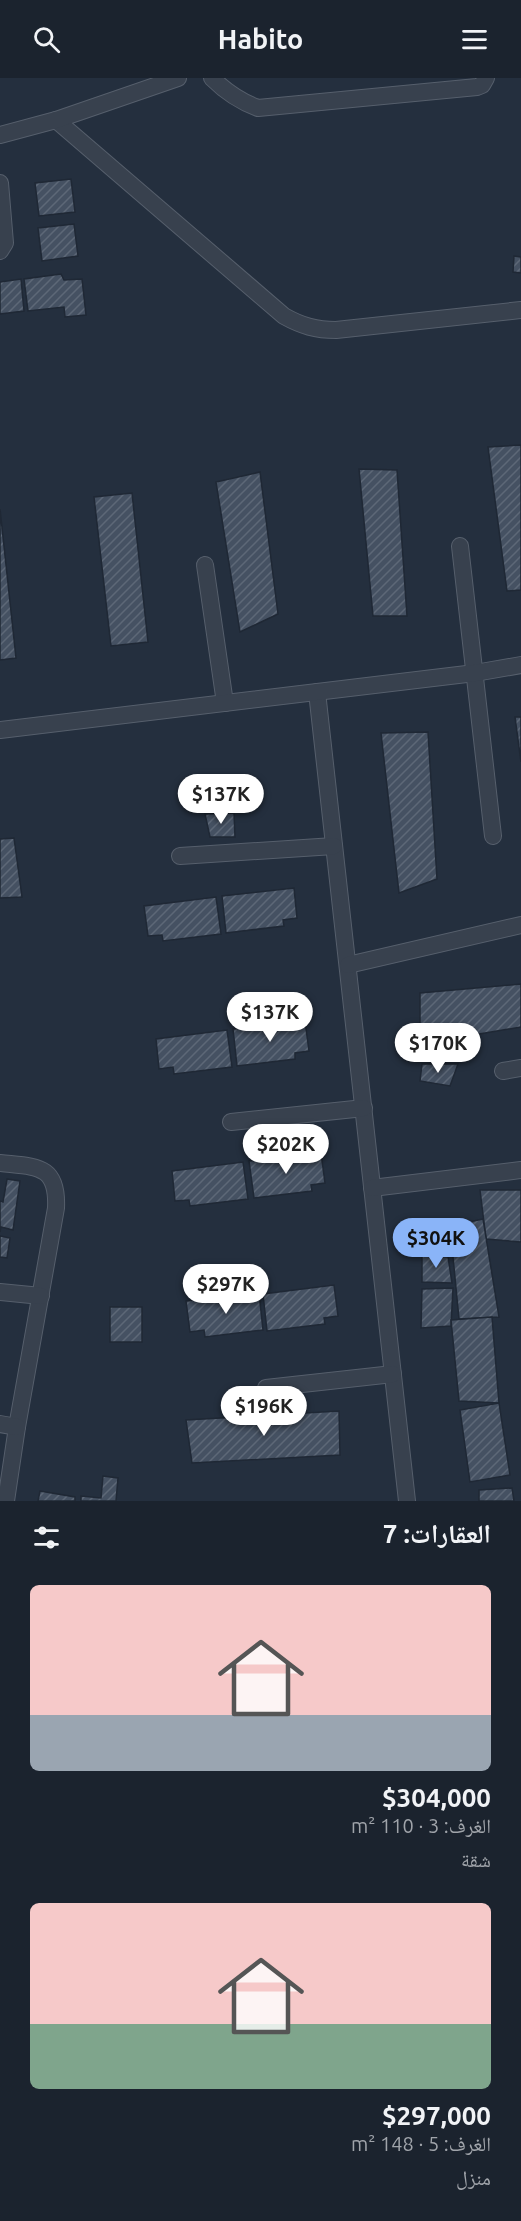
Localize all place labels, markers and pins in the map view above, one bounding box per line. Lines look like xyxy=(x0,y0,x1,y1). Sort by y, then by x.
pin: $137K xyxy=(179,774,263,825)
pin: $137K xyxy=(228,992,312,1043)
pin: $170K xyxy=(396,1023,480,1074)
pin: $202K xyxy=(244,1124,328,1175)
pin: $304K xyxy=(394,1218,478,1269)
pin: $297K xyxy=(184,1264,268,1315)
pin: $196K xyxy=(222,1386,306,1437)

